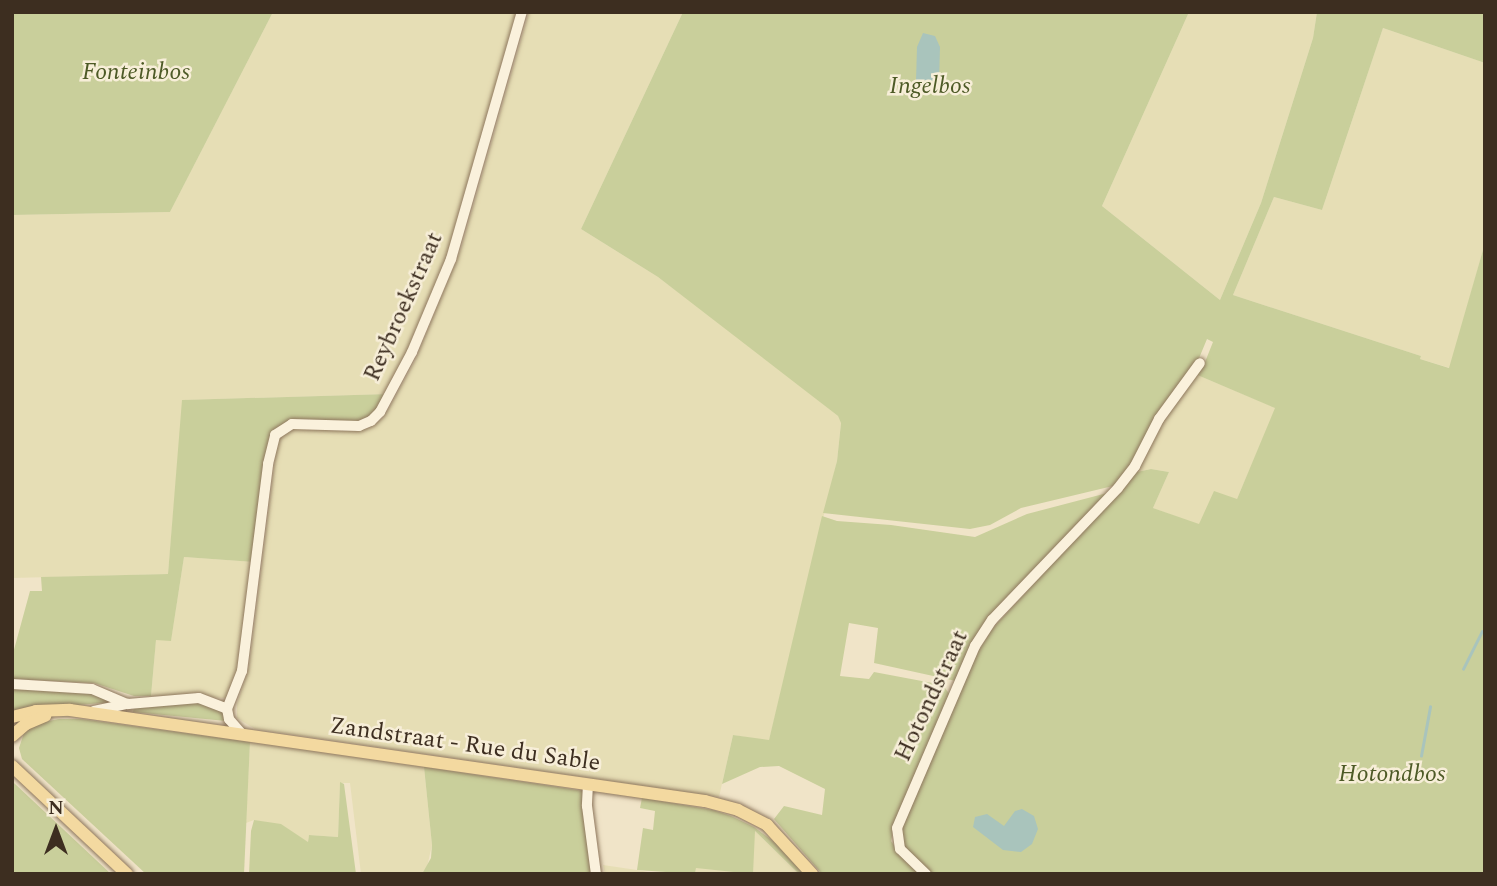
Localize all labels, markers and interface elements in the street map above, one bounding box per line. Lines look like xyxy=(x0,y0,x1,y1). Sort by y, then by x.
park label: Fonteinbos xyxy=(82,59,190,87)
park label: Ingelbos xyxy=(890,73,970,101)
street label: Reybroekstraat xyxy=(358,228,450,386)
street label: Hotondstraat xyxy=(889,626,975,766)
street label: Zandstraat - Rue du Sable xyxy=(328,712,602,778)
park label: Hotondbos xyxy=(1339,761,1445,789)
text: N xyxy=(48,794,64,823)
north arrow xyxy=(21,795,91,865)

